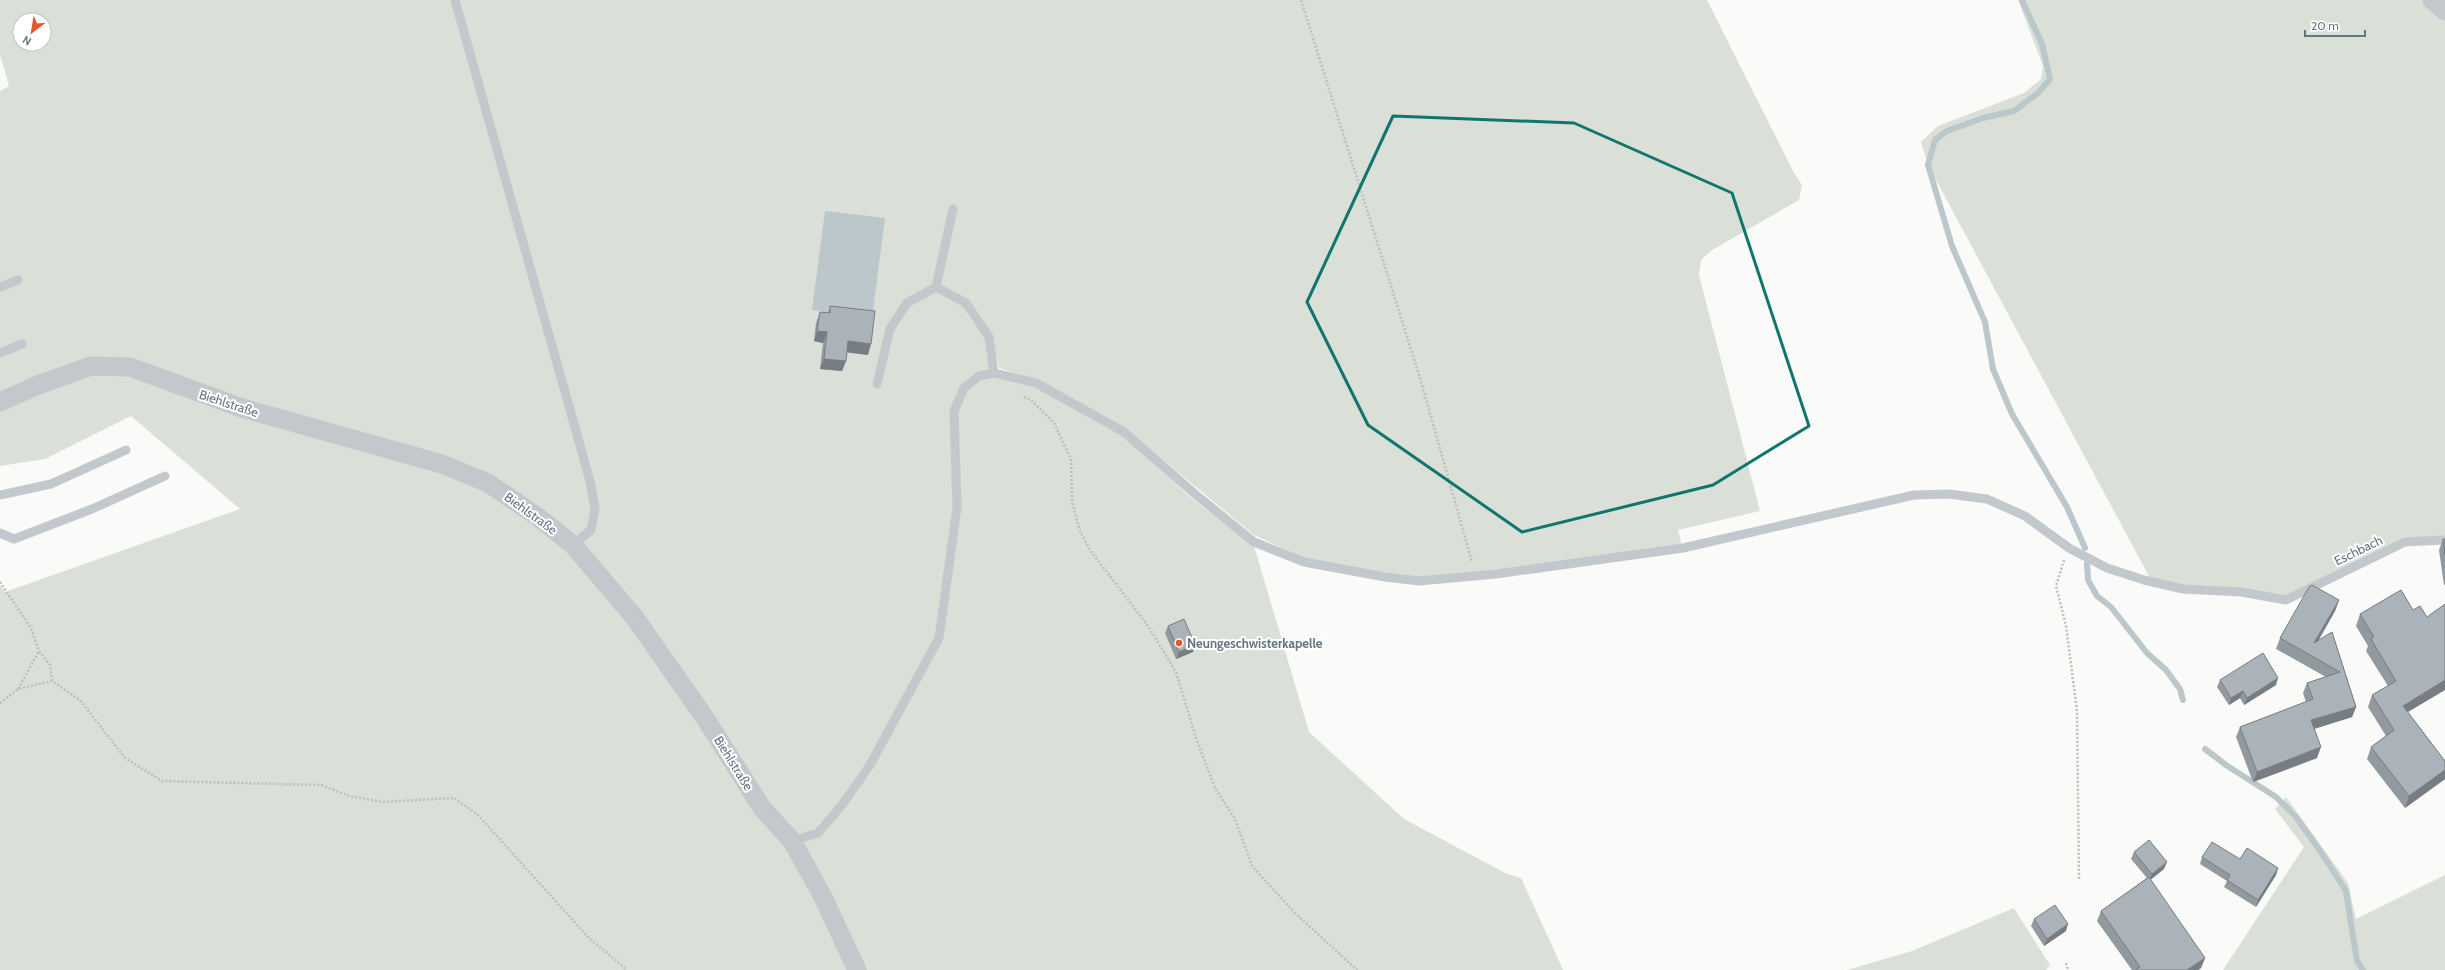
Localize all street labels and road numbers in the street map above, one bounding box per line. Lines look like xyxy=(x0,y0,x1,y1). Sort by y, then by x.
street label: Biehlstraße xyxy=(197,386,261,420)
street label: Biehlstraße xyxy=(501,489,561,538)
street label: Eschbach xyxy=(2331,531,2385,569)
street label: Biehlstraße xyxy=(711,733,757,794)

